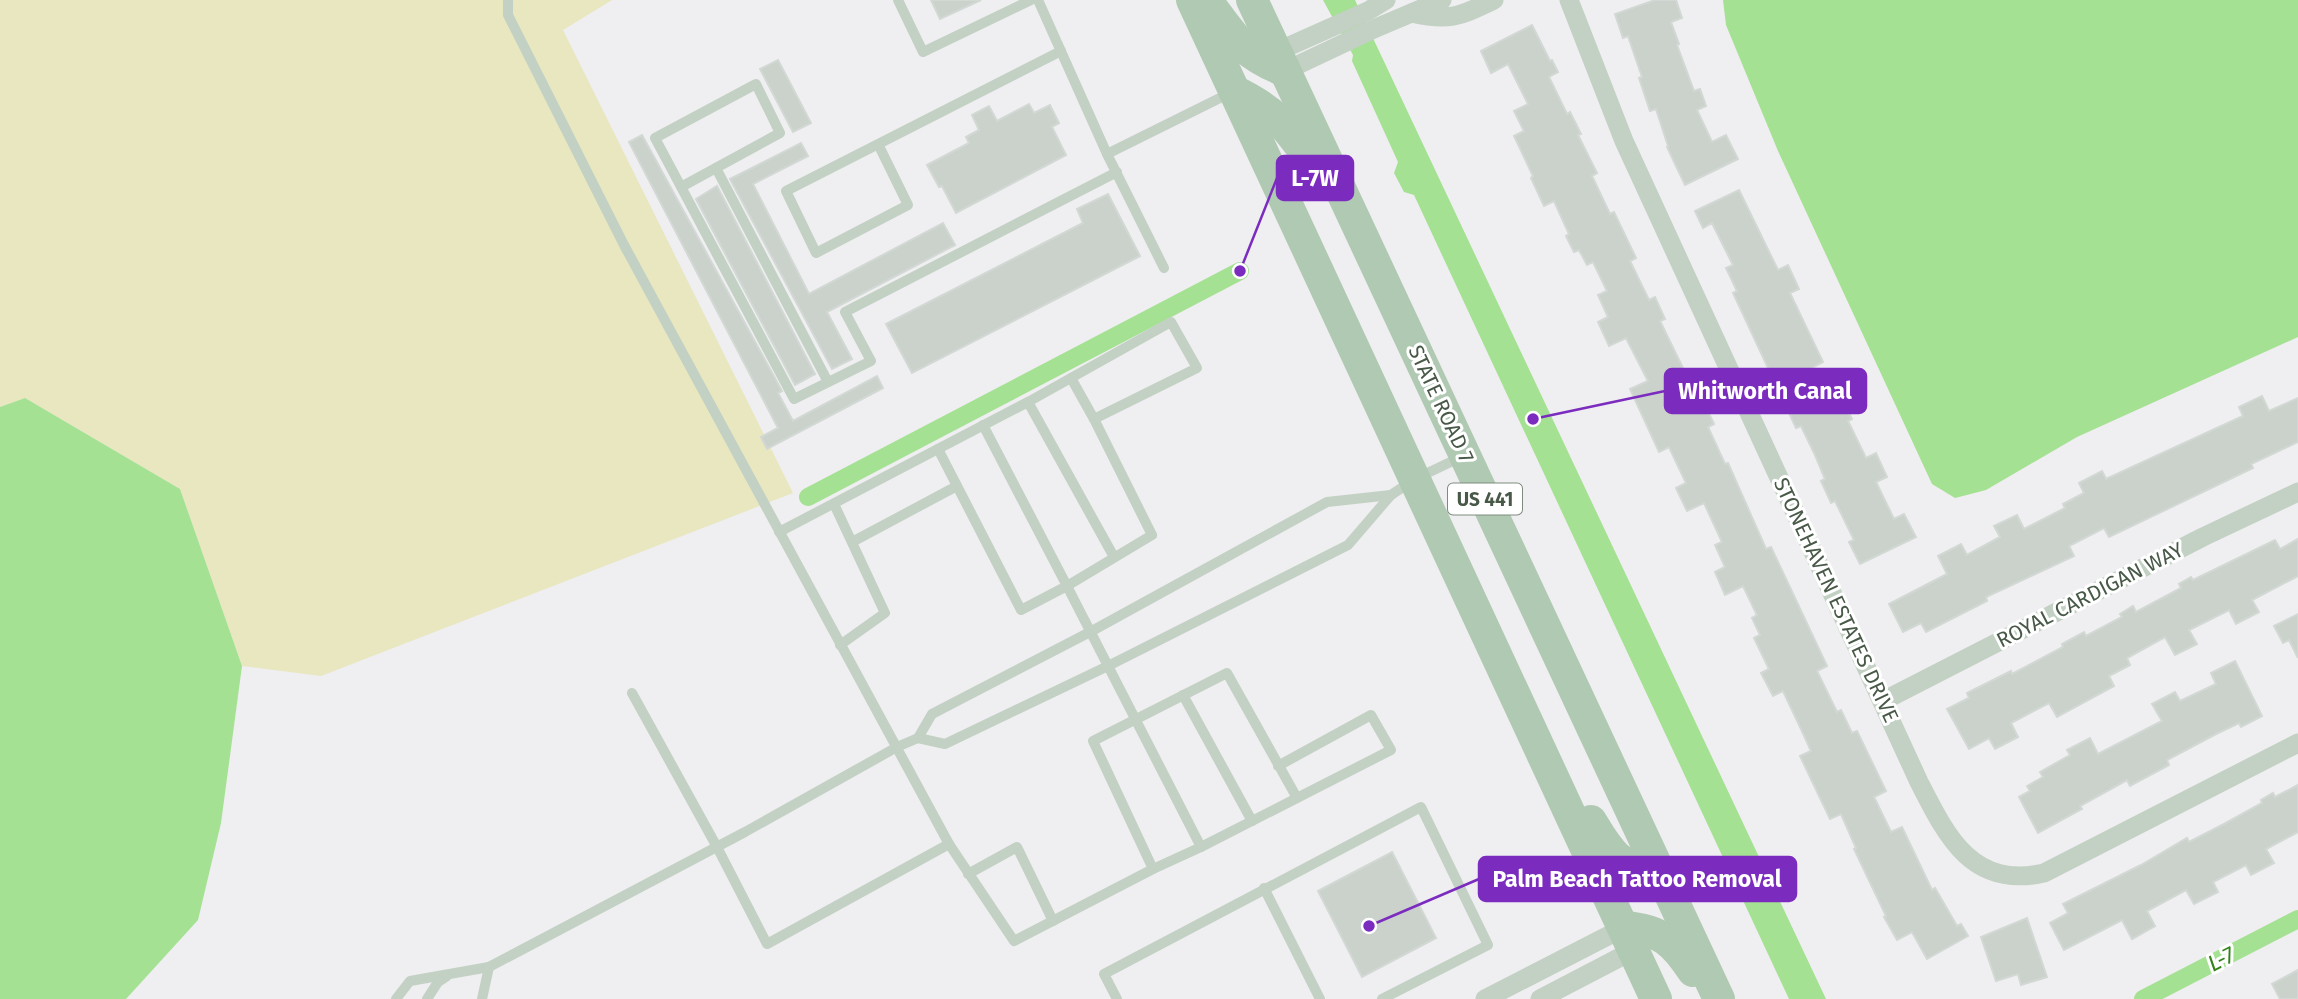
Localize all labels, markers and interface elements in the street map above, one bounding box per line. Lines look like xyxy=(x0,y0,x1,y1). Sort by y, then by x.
callout: L-7W xyxy=(1277,156,1353,200)
text: L-7W xyxy=(1291,164,1339,192)
street label: STATE ROAD 7 xyxy=(1402,341,1480,467)
callout: Whitworth Canal xyxy=(1665,369,1866,413)
text: Whitworth Canal xyxy=(1678,377,1852,405)
street label: STONEHAVEN ESTATES DRIVE xyxy=(1768,473,1904,727)
road number: US 441 xyxy=(1448,484,1522,514)
street label: ROYAL CARDIGAN WAY xyxy=(1992,536,2188,653)
callout: Palm Beach Tattoo Removal xyxy=(1479,857,1796,901)
text: Palm Beach Tattoo Removal xyxy=(1493,865,1782,893)
water label: L-7 xyxy=(2203,940,2240,978)

